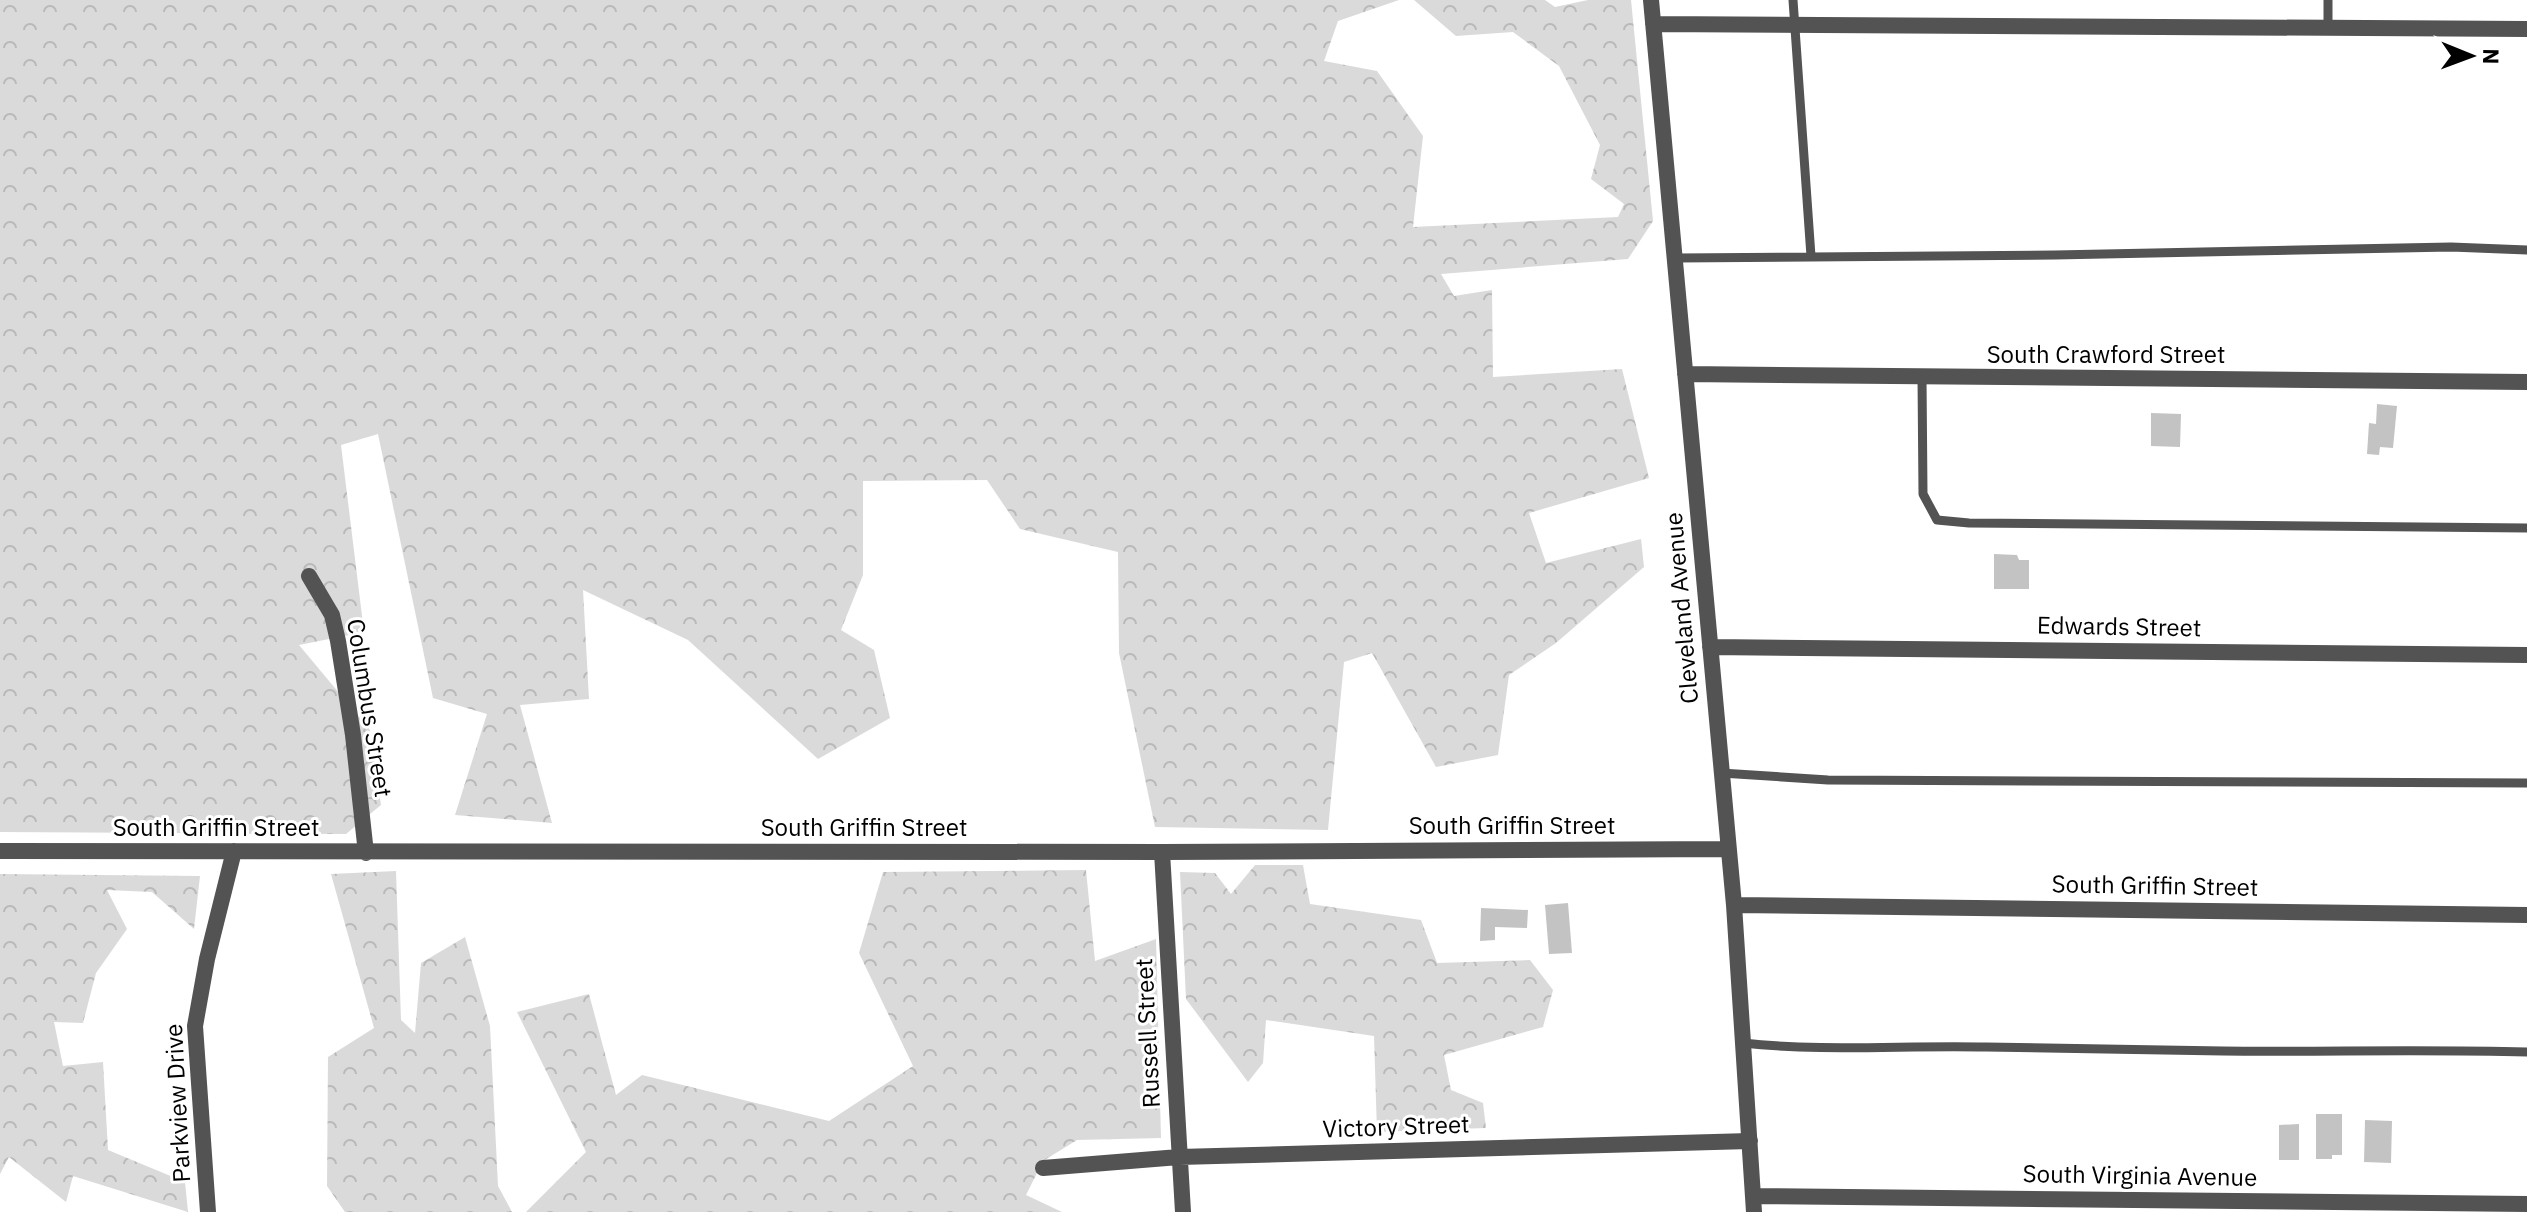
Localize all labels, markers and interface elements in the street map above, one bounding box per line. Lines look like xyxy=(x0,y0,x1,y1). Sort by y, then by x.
north arrow xyxy=(2431,16,2511,96)
text: N xyxy=(2477,48,2506,65)
street label: South Crawford Street xyxy=(1987,338,2225,370)
street label: Cleveland Avenue xyxy=(1657,511,1705,705)
street label: Edwards Street xyxy=(2037,609,2202,643)
street label: Columbus Street xyxy=(340,616,400,799)
street label: South Griffin Street xyxy=(1409,809,1615,841)
street label: South Griffin Street xyxy=(113,811,319,843)
street label: South Griffin Street xyxy=(761,811,967,843)
street label: South Griffin Street xyxy=(2051,867,2259,903)
street label: Russell Street xyxy=(1127,957,1167,1109)
street label: Parkview Drive xyxy=(157,1023,197,1183)
street label: Victory Street xyxy=(1322,1107,1470,1145)
street label: South Virginia Avenue xyxy=(2022,1157,2258,1193)

